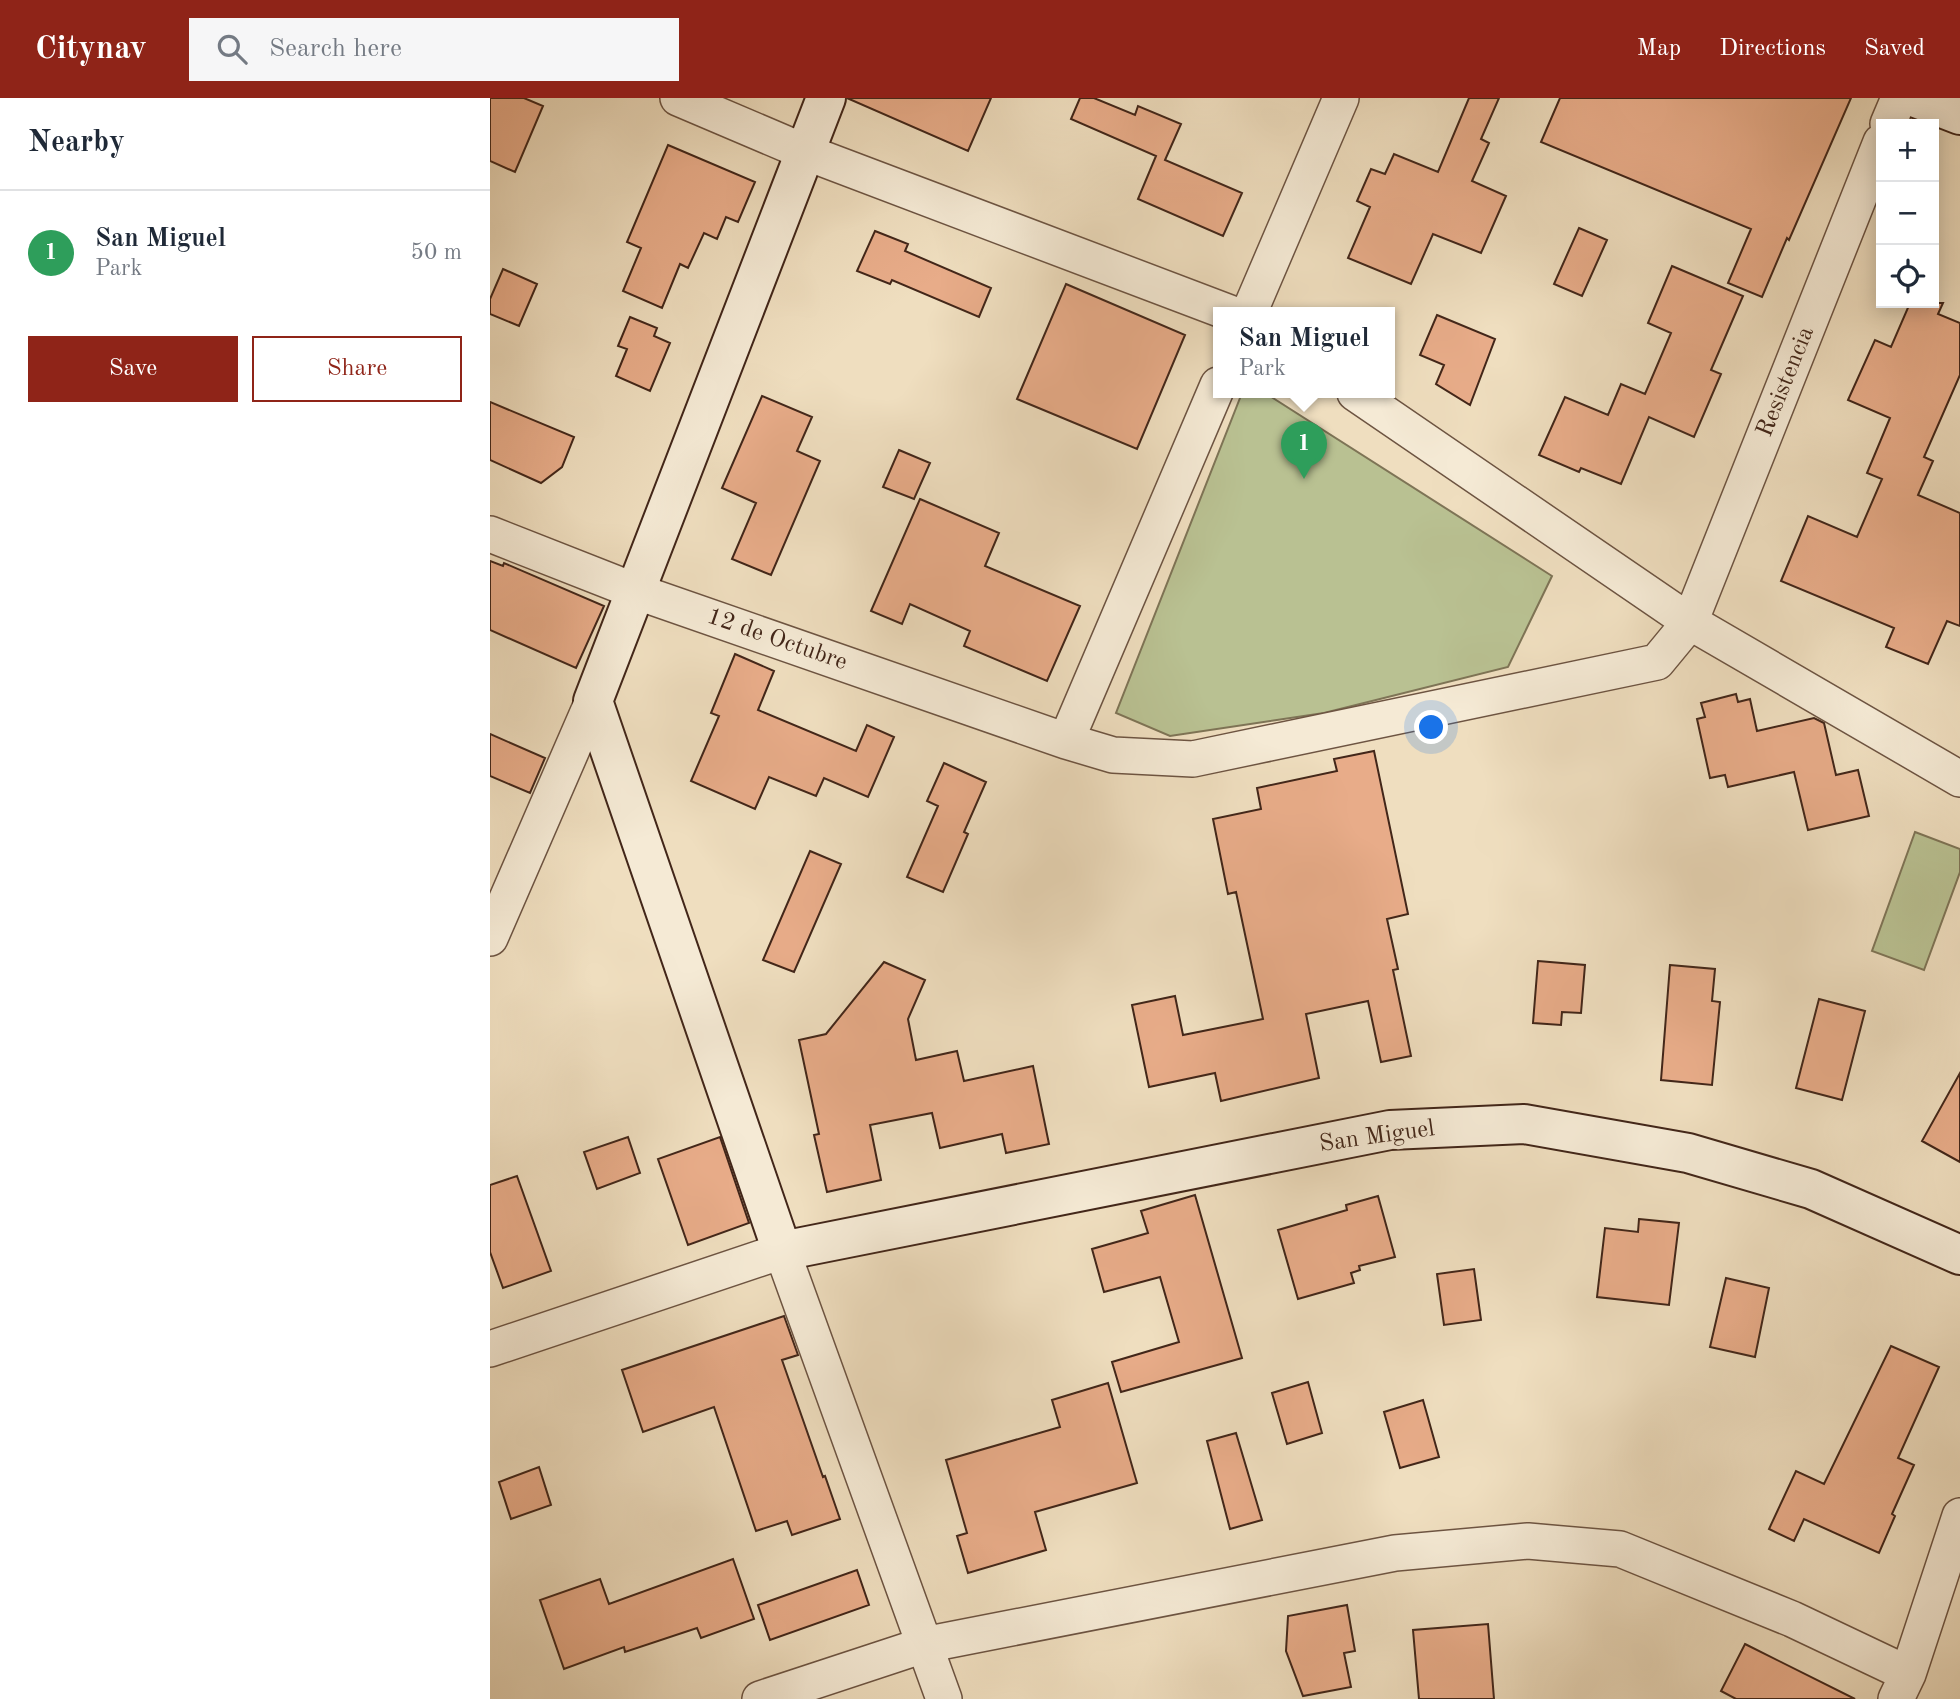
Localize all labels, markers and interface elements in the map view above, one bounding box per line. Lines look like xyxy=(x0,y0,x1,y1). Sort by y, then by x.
search box xyxy=(189,18,679,81)
icon: search xyxy=(213,30,251,68)
text: Citynav xyxy=(35,33,147,66)
text: Search here xyxy=(269,36,402,62)
text: Map xyxy=(1637,37,1681,61)
text: Directions xyxy=(1719,37,1826,61)
text: Saved xyxy=(1864,37,1925,61)
map controls xyxy=(1876,119,1939,308)
button: + xyxy=(1876,119,1939,182)
text: Nearby xyxy=(28,128,125,158)
button: − xyxy=(1876,182,1939,245)
text: San Miguel xyxy=(95,226,226,252)
text: 1 xyxy=(44,241,58,264)
text: 50 m xyxy=(411,241,462,264)
button: locate xyxy=(1876,245,1939,308)
text: Park xyxy=(95,257,142,280)
popup xyxy=(1213,307,1395,398)
street label: Resistencia xyxy=(1753,323,1819,441)
text: San Miguel xyxy=(1239,326,1369,352)
button: Save xyxy=(28,336,238,402)
button: Share xyxy=(252,336,462,402)
text: Park xyxy=(1239,357,1286,380)
pin: 1 xyxy=(1281,421,1327,479)
street label: 12 de Octubre xyxy=(704,605,850,675)
your location xyxy=(1414,710,1448,744)
street label: San Miguel xyxy=(1318,1117,1436,1157)

